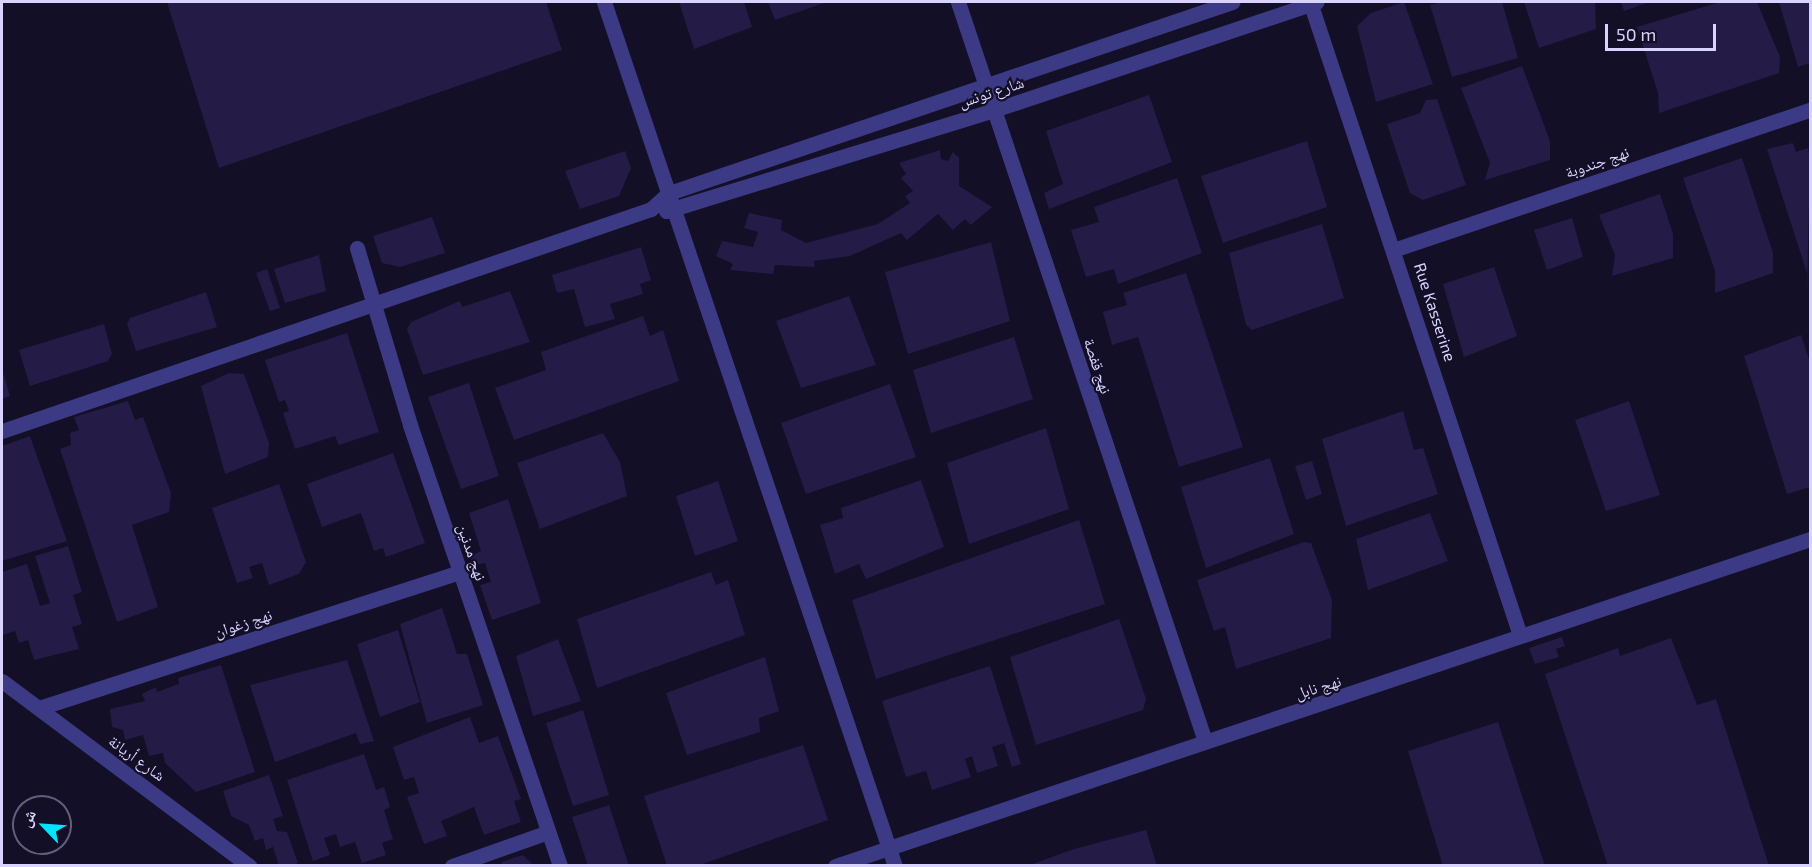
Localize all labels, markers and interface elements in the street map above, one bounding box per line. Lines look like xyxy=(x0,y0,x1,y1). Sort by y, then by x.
scale bar xyxy=(1608,12,1719,50)
text: 50 m xyxy=(1616,23,1656,45)
street label: شارع تونس xyxy=(956,72,1026,112)
street label: نهج جندوبة xyxy=(1563,142,1631,182)
street label: Rue Kasserine xyxy=(1410,260,1460,364)
street label: نهج قفصة xyxy=(1080,336,1116,396)
street label: نهج مدنين xyxy=(453,521,491,583)
street label: نهج زغوان xyxy=(212,605,274,641)
street label: نهج نابل xyxy=(1293,671,1343,703)
street label: شارع أريانة xyxy=(105,731,169,785)
north arrow xyxy=(12,795,72,855)
text: ش xyxy=(15,806,39,830)

